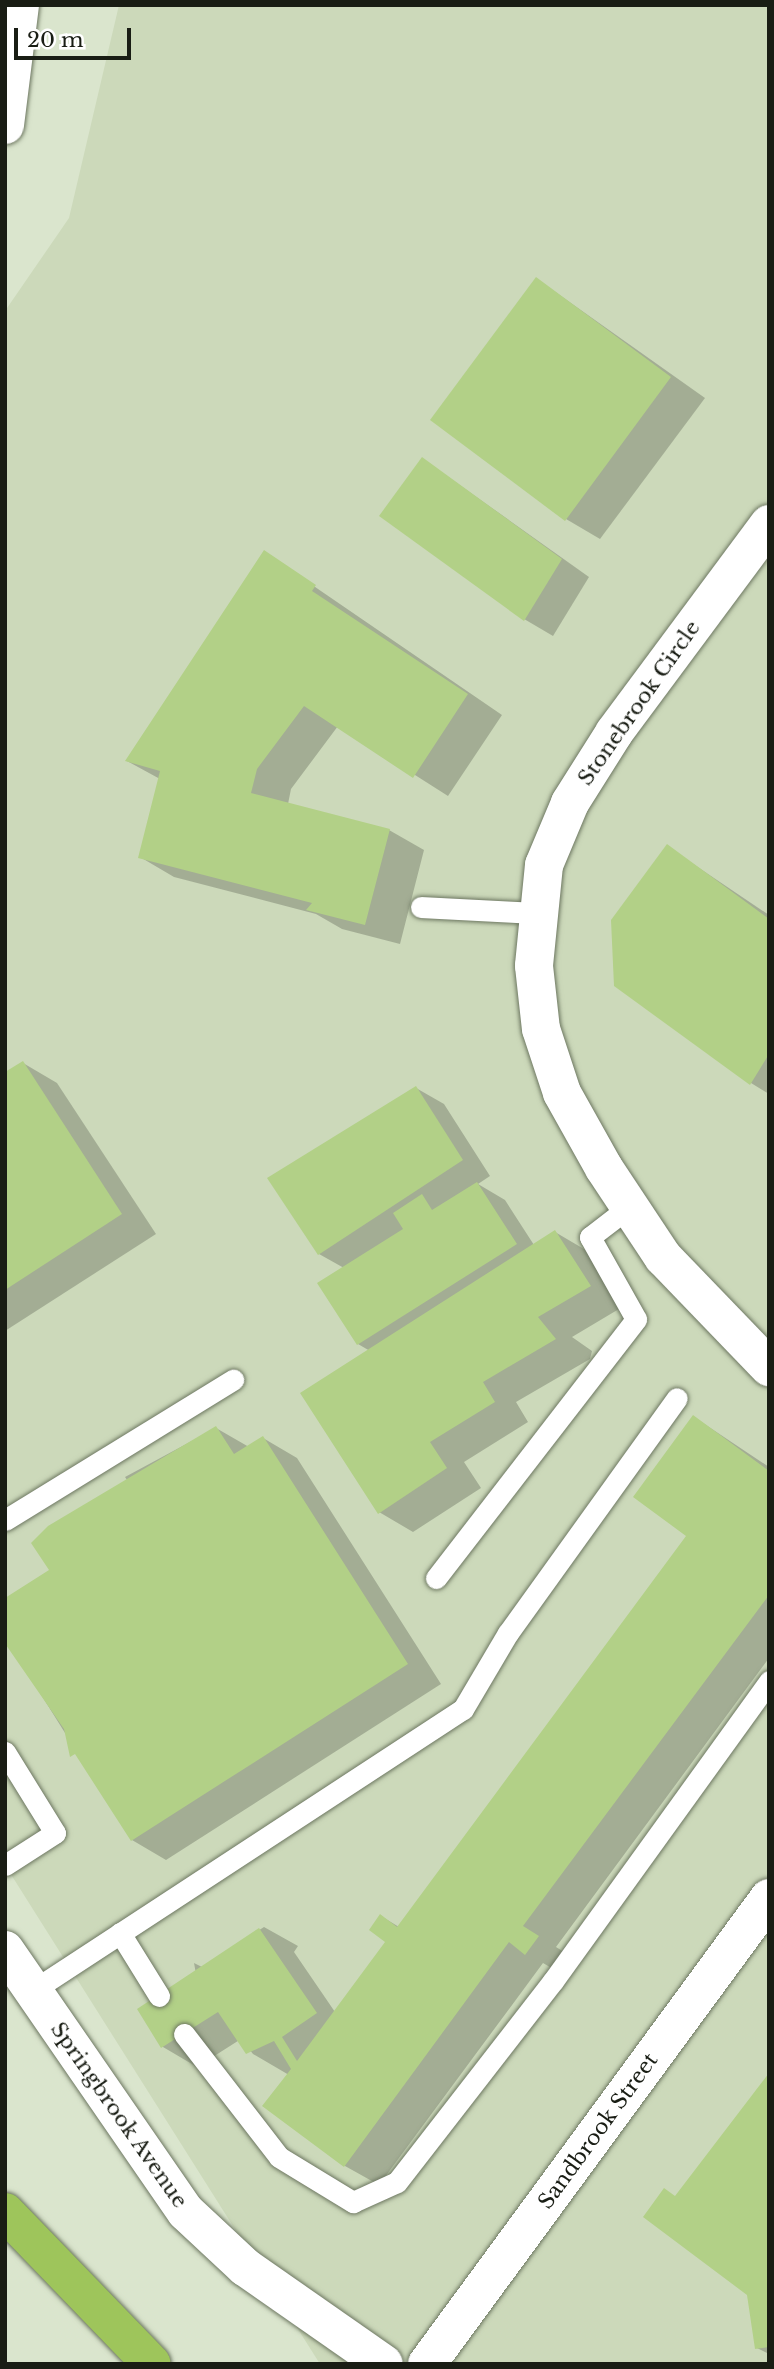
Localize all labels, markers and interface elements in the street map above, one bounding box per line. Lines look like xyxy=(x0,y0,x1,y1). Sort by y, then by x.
scale bar xyxy=(18,14,135,58)
text: 20 m xyxy=(27,27,84,53)
street label: Stonebrook Circle xyxy=(573,616,705,790)
street label: Springbrook Avenue xyxy=(45,2017,193,2213)
street label: Sandbrook Street xyxy=(533,2048,663,2214)

